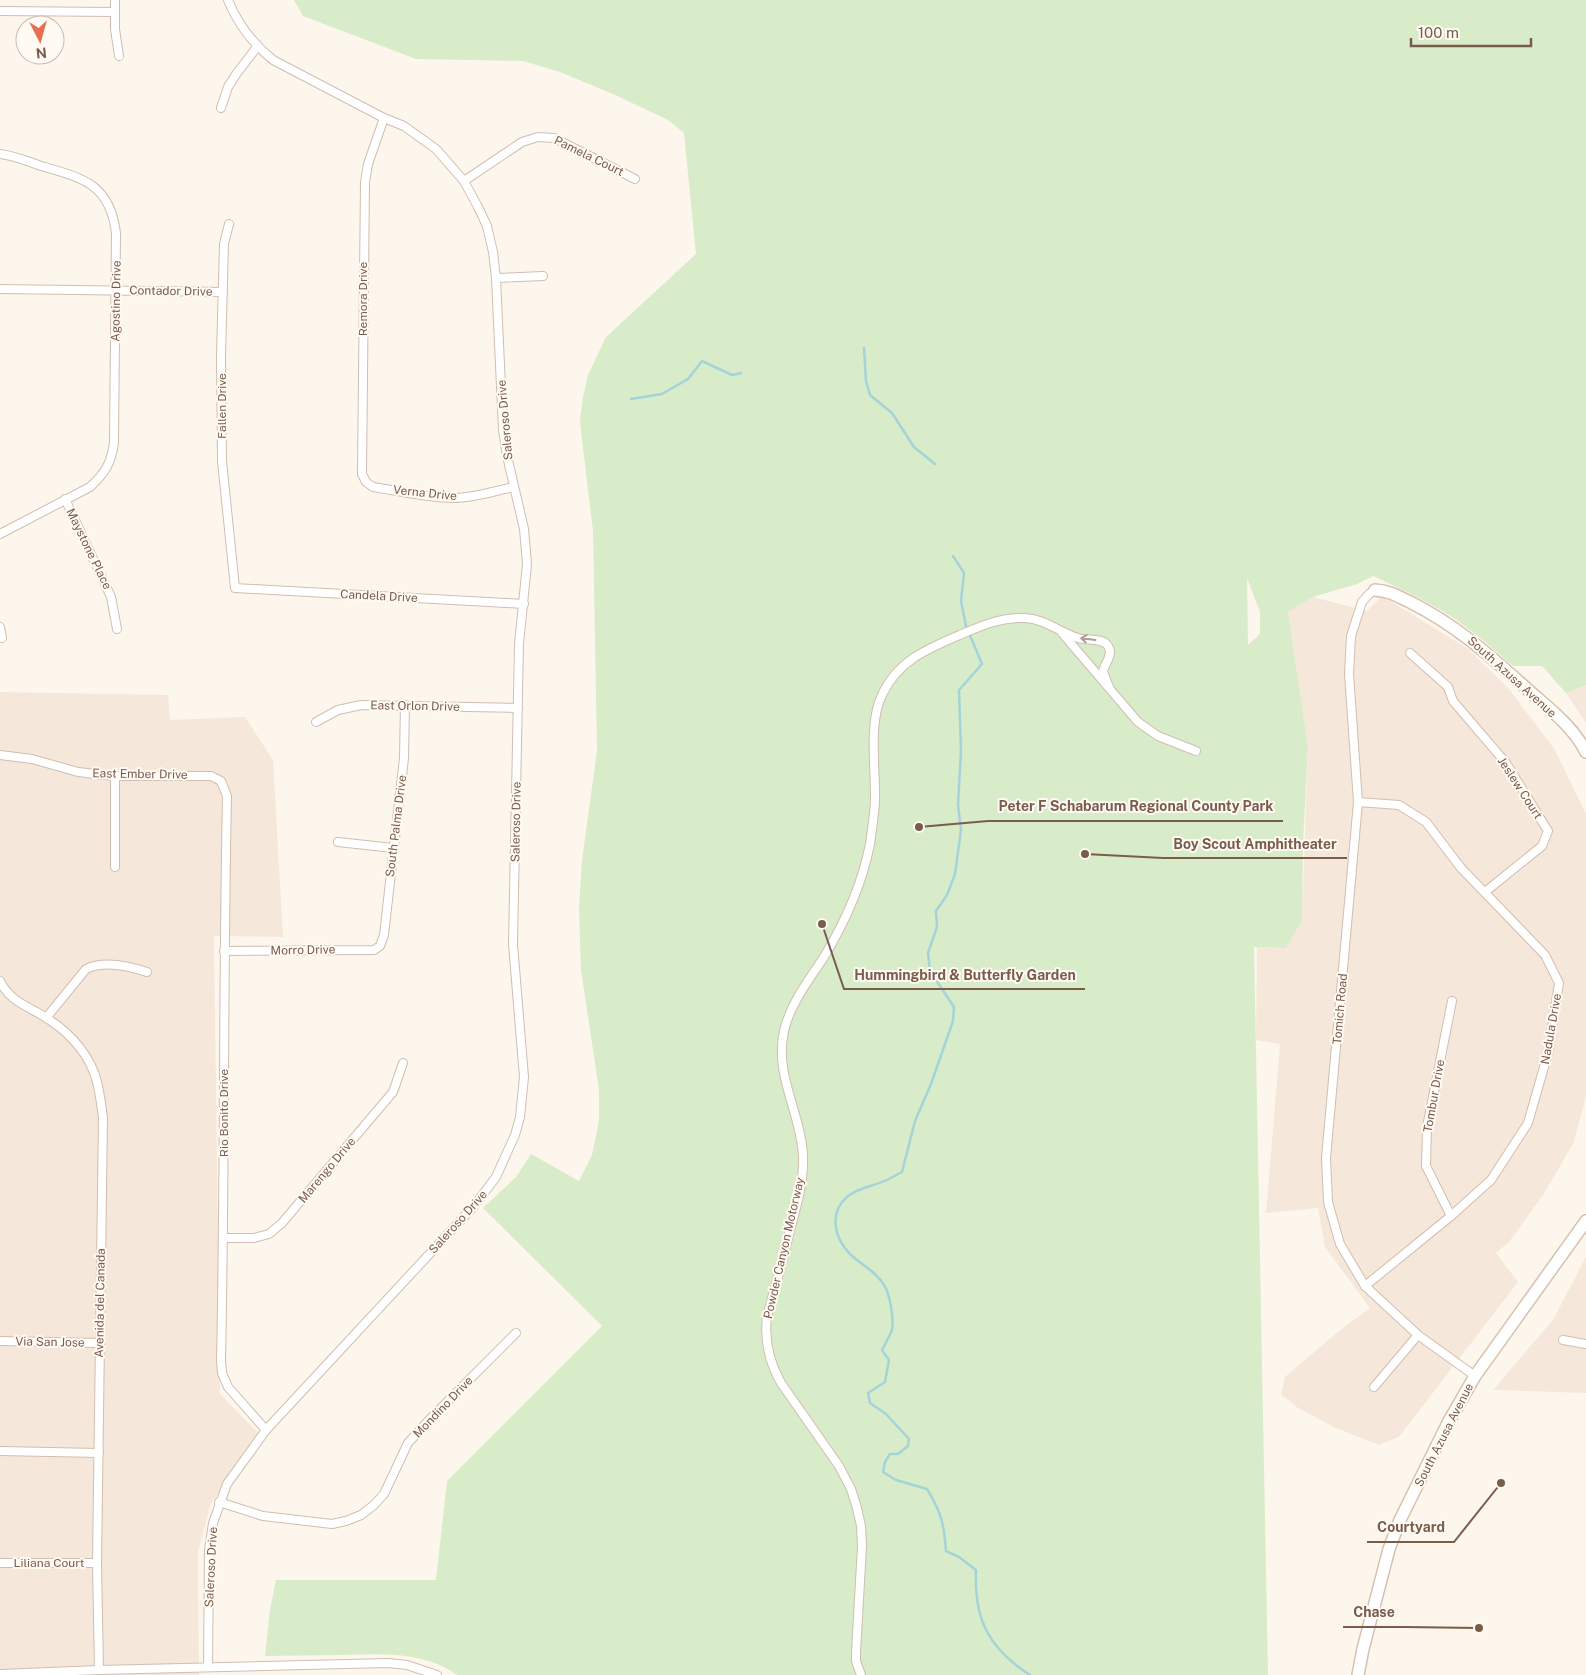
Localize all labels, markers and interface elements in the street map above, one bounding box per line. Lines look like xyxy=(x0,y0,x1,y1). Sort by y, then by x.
north arrow xyxy=(15,15,65,65)
scale bar xyxy=(1411,15,1531,47)
text: 100 m xyxy=(1418,24,1459,41)
text: N xyxy=(35,44,48,61)
street label: Pamela Court xyxy=(552,133,626,179)
street label: Agostino Drive xyxy=(108,260,124,342)
street label: Remora Drive xyxy=(356,261,370,336)
street label: Contador Drive xyxy=(129,283,213,299)
street label: Fallen Drive xyxy=(215,373,229,439)
street label: Saleroso Drive xyxy=(495,379,515,461)
street label: Verna Drive xyxy=(392,483,458,503)
street label: Maystone Place xyxy=(63,506,115,592)
street label: Candela Drive xyxy=(340,587,418,605)
one-way arrow xyxy=(1080,634,1096,644)
street label: South Azusa Avenue xyxy=(1465,634,1559,721)
street label: East Orlon Drive xyxy=(370,698,460,714)
street label: Jeslew Court xyxy=(1495,754,1545,822)
street label: East Ember Drive xyxy=(92,766,188,782)
street label: South Palma Drive xyxy=(383,774,409,878)
street label: Saleroso Drive xyxy=(508,781,524,862)
callout: Peter F Schabarum Regional County Park xyxy=(988,792,1283,821)
text: Peter F Schabarum Regional County Park xyxy=(999,798,1273,814)
callout: Boy Scout Amphitheater xyxy=(1163,829,1347,858)
text: Boy Scout Amphitheater xyxy=(1173,836,1337,852)
street label: Morro Drive xyxy=(270,942,336,958)
callout: Hummingbird & Butterfly Garden xyxy=(844,960,1085,989)
text: Hummingbird & Butterfly Garden xyxy=(854,967,1076,983)
street label: Tomich Road xyxy=(1330,973,1350,1045)
street label: Nadula Drive xyxy=(1538,992,1564,1066)
street label: Tombur Drive xyxy=(1421,1058,1447,1134)
street label: Rio Bonito Drive xyxy=(217,1069,231,1157)
street label: Marengo Drive xyxy=(296,1134,359,1206)
street label: Powder Canyon Motorway xyxy=(761,1175,807,1320)
street label: Saleroso Drive xyxy=(426,1187,490,1257)
street label: Avenida del Canada xyxy=(92,1248,108,1358)
street label: Via San Jose xyxy=(15,1334,85,1350)
street label: Mondino Drive xyxy=(410,1373,476,1441)
street label: South Azusa Avenue xyxy=(1412,1381,1476,1489)
callout: Courtyard xyxy=(1367,1513,1454,1542)
text: Courtyard xyxy=(1377,1519,1445,1535)
street label: Saleroso Drive xyxy=(202,1526,220,1608)
street label: Liliana Court xyxy=(14,1556,85,1570)
callout: Chase xyxy=(1343,1598,1405,1627)
text: Chase xyxy=(1353,1604,1395,1620)

